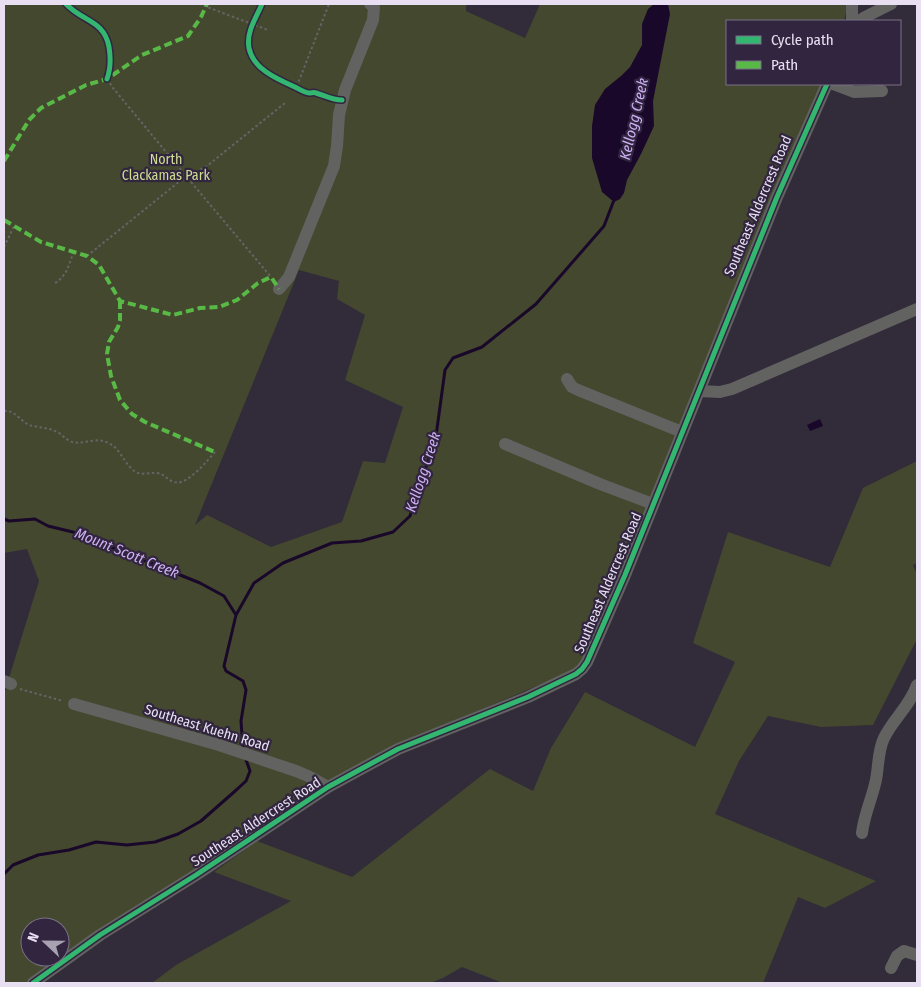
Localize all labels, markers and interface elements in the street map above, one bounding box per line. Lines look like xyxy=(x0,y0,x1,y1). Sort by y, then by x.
legend xyxy=(726,20,901,85)
text: Cycle path xyxy=(771,31,834,49)
text: Path xyxy=(771,56,798,74)
water label: Kellogg Creek xyxy=(616,76,652,162)
street label: Southeast Aldercrest Road xyxy=(721,133,795,279)
park label: North Clackamas Park xyxy=(122,151,211,184)
water label: Kellogg Creek xyxy=(402,429,445,514)
street label: Southeast Aldercrest Road xyxy=(571,510,645,656)
water label: Mount Scott Creek xyxy=(72,524,182,582)
street label: Southeast Kuehn Road xyxy=(143,701,271,755)
street label: Southeast Aldercrest Road xyxy=(188,774,324,870)
north arrow xyxy=(20,917,70,967)
text: N xyxy=(24,930,43,944)

